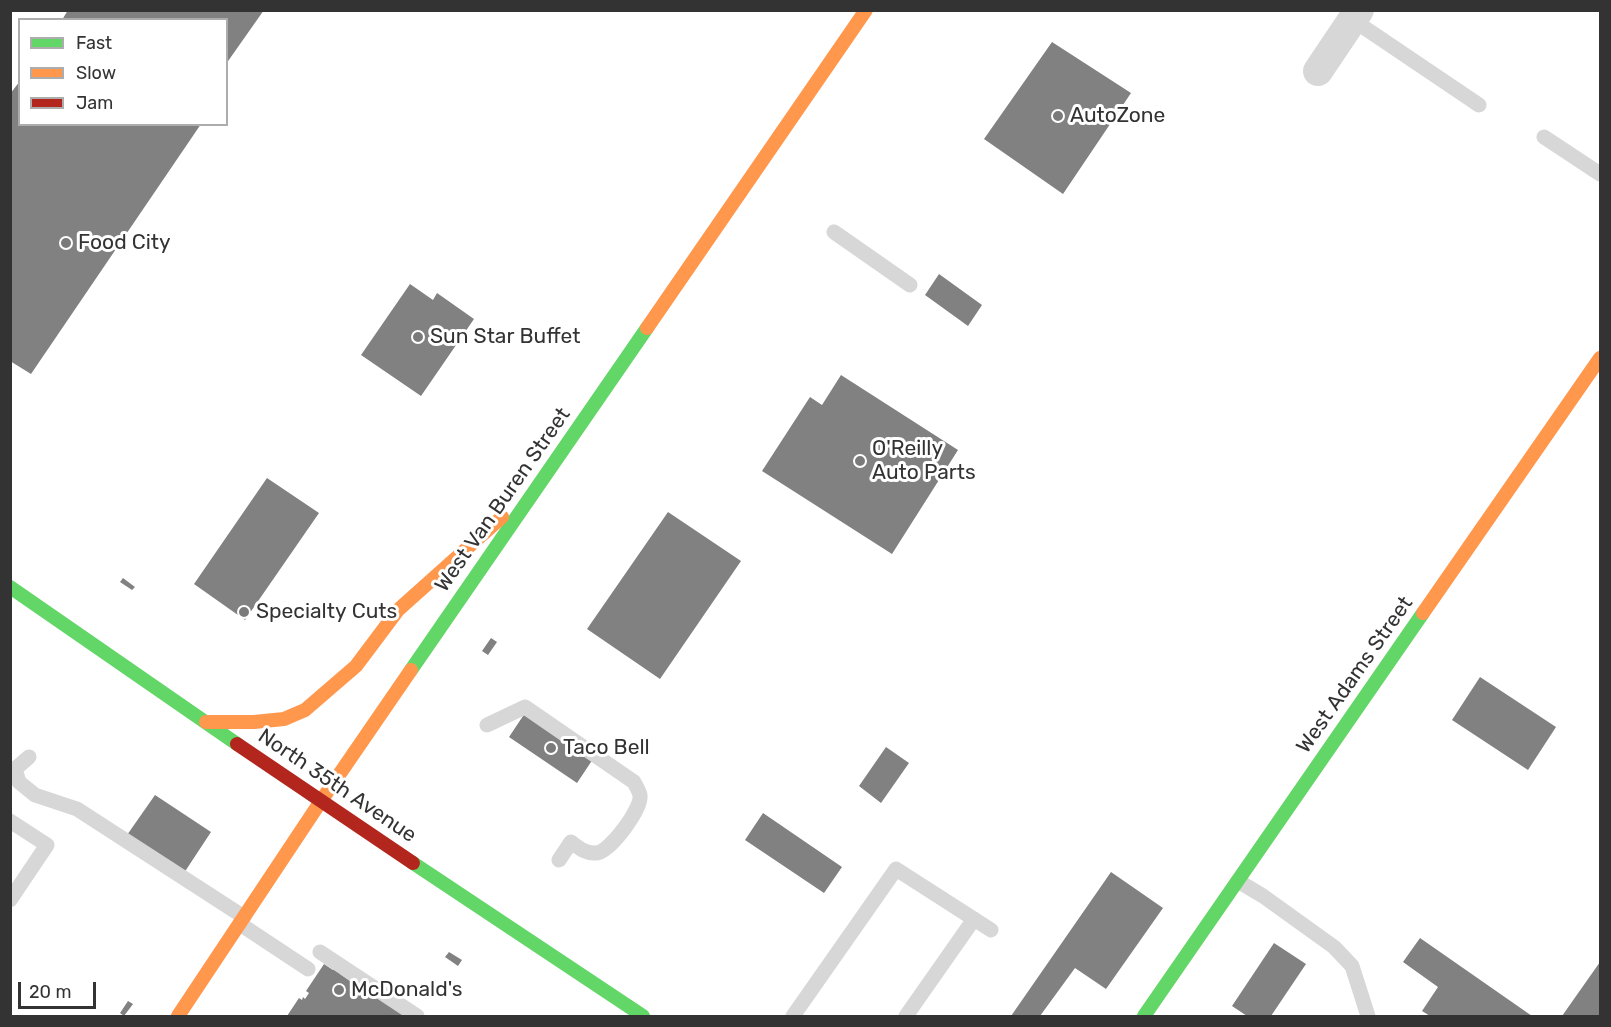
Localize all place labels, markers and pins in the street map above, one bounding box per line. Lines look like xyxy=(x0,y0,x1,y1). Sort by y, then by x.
place label: AutoZone xyxy=(1070,103,1165,129)
marker: AutoZone xyxy=(1051,109,1065,123)
place label: Food City xyxy=(78,230,171,256)
marker: Food City xyxy=(59,236,73,250)
place label: Sun Star Buffet xyxy=(430,324,580,350)
marker: Sun Star Buffet xyxy=(411,330,425,344)
place label: O'Reilly Auto Parts xyxy=(872,436,976,486)
marker: O'Reilly Auto Parts xyxy=(853,454,867,468)
place label: Specialty Cuts xyxy=(256,599,397,625)
marker: Specialty Cuts xyxy=(237,605,251,619)
place label: Taco Bell xyxy=(563,735,650,761)
marker: Taco Bell xyxy=(544,741,558,755)
place label: McDonald's xyxy=(351,977,463,1003)
marker: McDonald's xyxy=(332,983,346,997)

